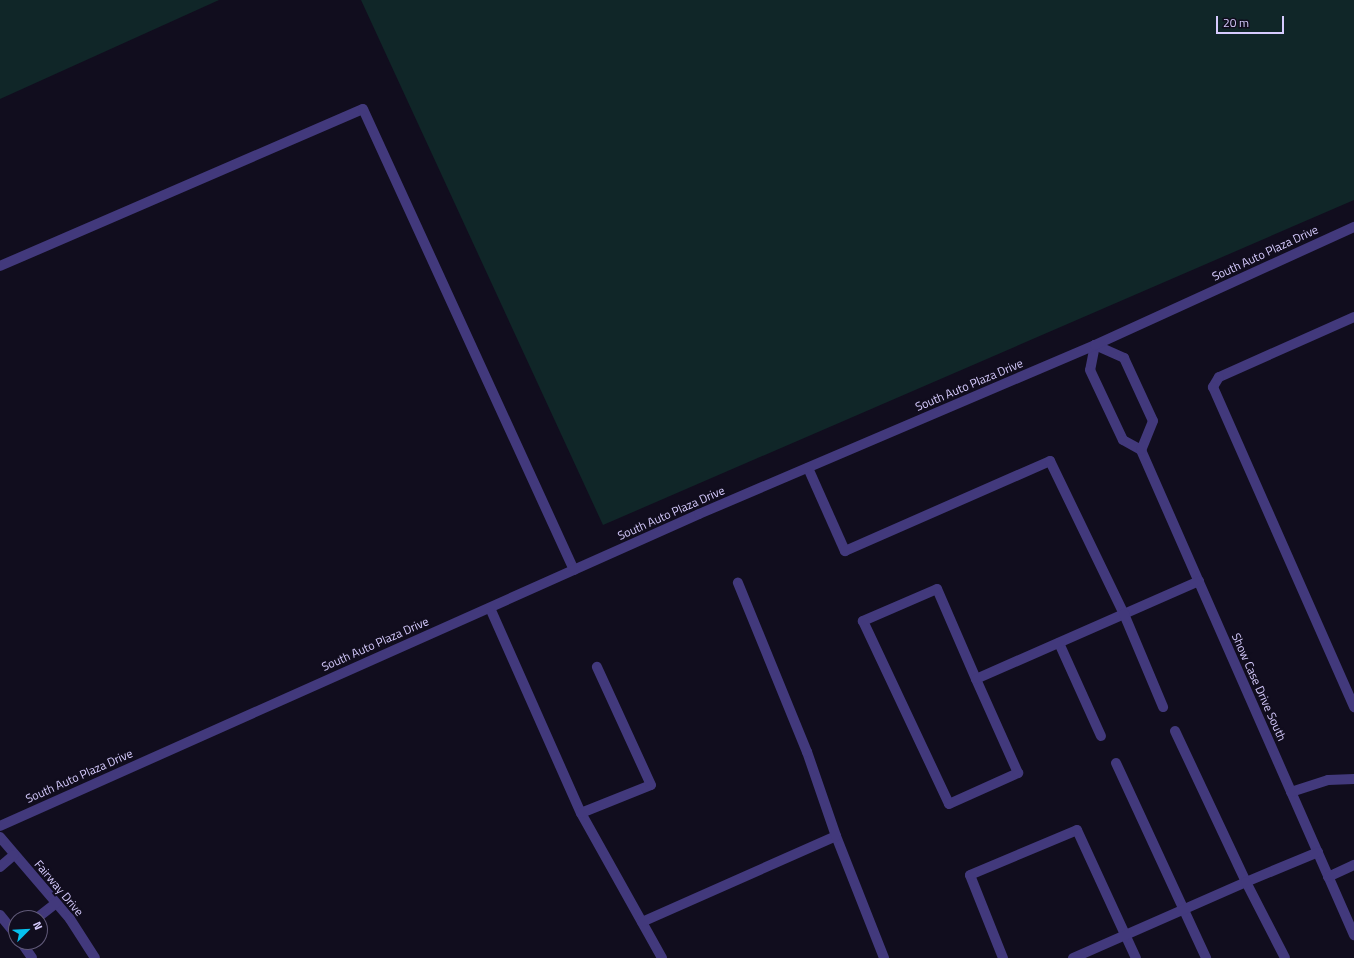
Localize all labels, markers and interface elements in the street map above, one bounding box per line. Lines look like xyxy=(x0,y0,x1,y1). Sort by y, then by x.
scale bar xyxy=(1218,8,1286,34)
text: 20 m xyxy=(1223,13,1249,32)
street label: South Auto Plaza Drive xyxy=(1210,222,1320,284)
street label: South Auto Plaza Drive xyxy=(913,356,1025,414)
street label: South Auto Plaza Drive xyxy=(615,483,727,543)
street label: South Auto Plaza Drive xyxy=(319,614,431,674)
street label: Show Case Drive South xyxy=(1229,631,1289,743)
street label: South Auto Plaza Drive xyxy=(23,746,135,806)
street label: Fairway Drive xyxy=(31,857,87,919)
north arrow xyxy=(8,910,48,950)
text: N xyxy=(29,919,47,932)

